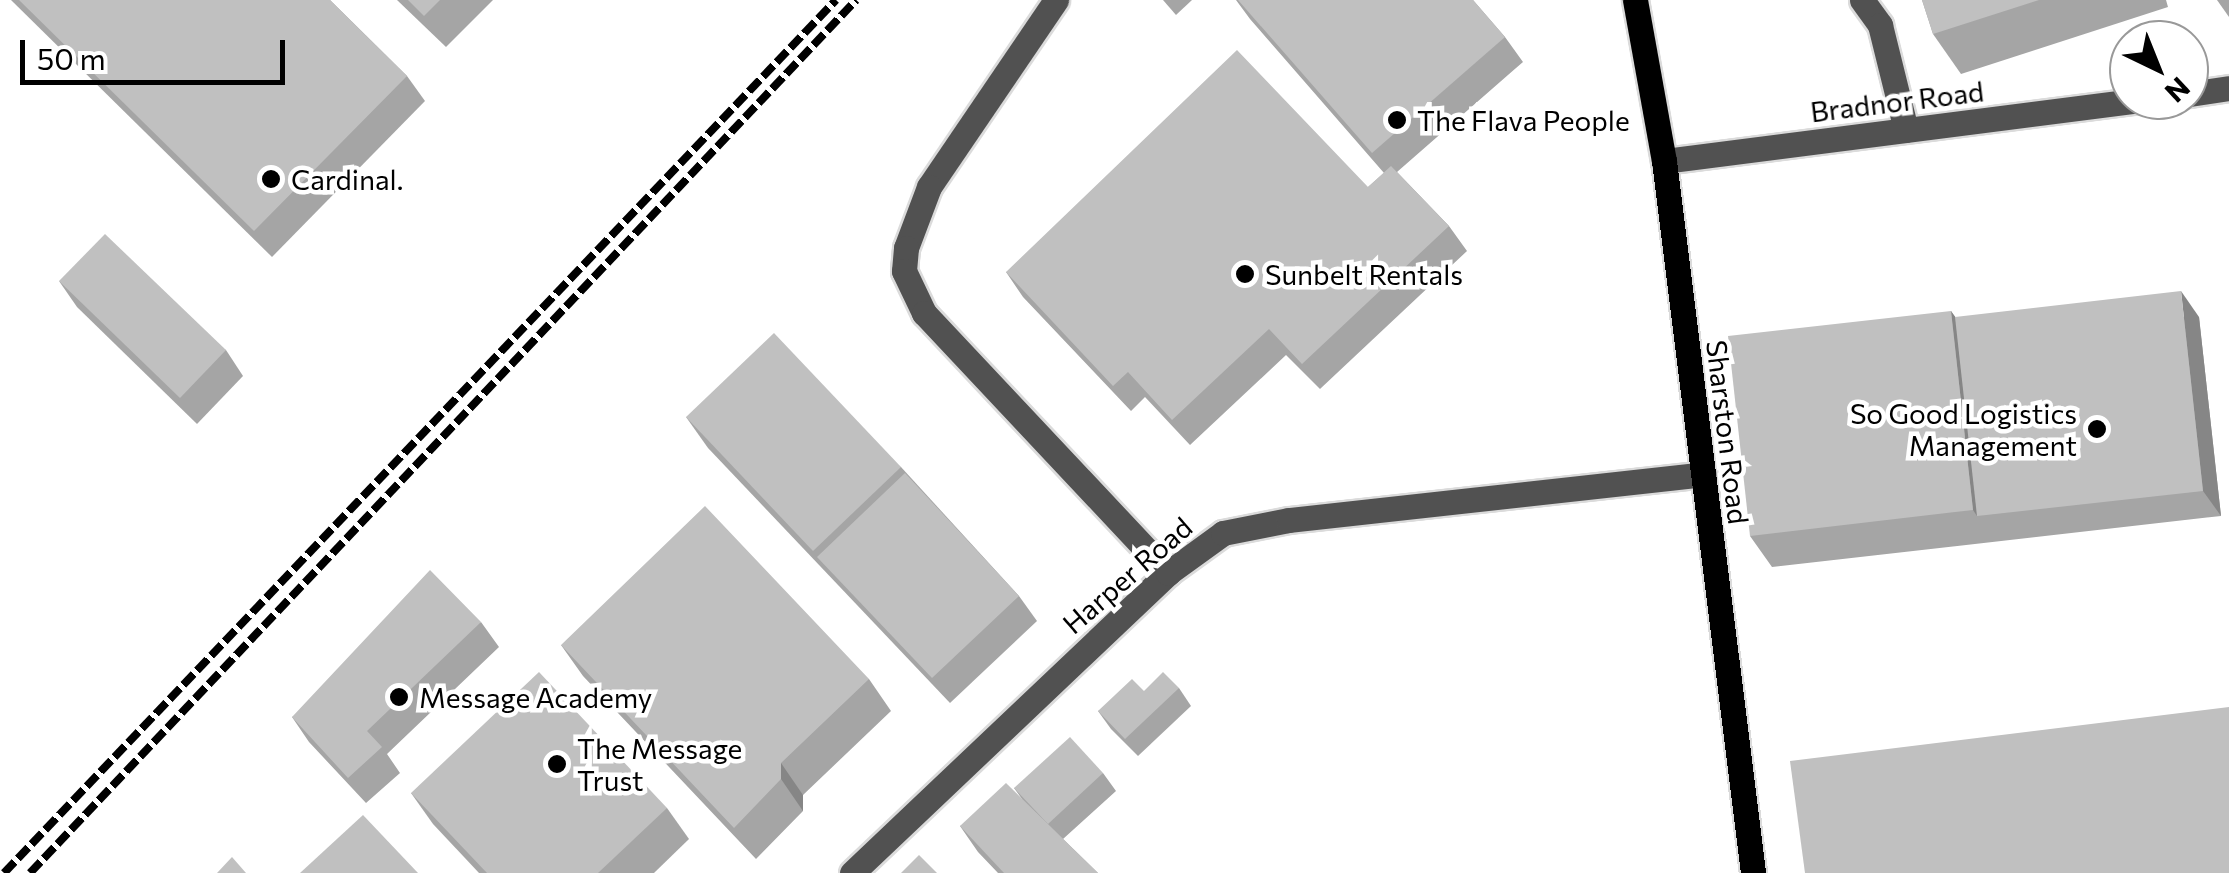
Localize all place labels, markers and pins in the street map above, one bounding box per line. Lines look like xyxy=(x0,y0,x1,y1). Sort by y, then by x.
place label: The Flava People xyxy=(1417,103,1630,137)
marker: The Flava People xyxy=(1386,109,1408,131)
place label: Cardinal. xyxy=(291,162,403,196)
marker: Cardinal. xyxy=(260,168,282,190)
place label: Sunbelt Rentals xyxy=(1265,257,1463,291)
marker: Sunbelt Rentals xyxy=(1234,263,1256,285)
place label: So Good Logistics Management xyxy=(1850,396,2077,462)
marker: So Good Logistics Management xyxy=(2086,418,2108,440)
place label: Message Academy xyxy=(419,680,652,714)
marker: Message Academy xyxy=(388,686,410,708)
place label: The Message Trust xyxy=(577,731,742,797)
marker: The Message Trust xyxy=(546,753,568,775)

